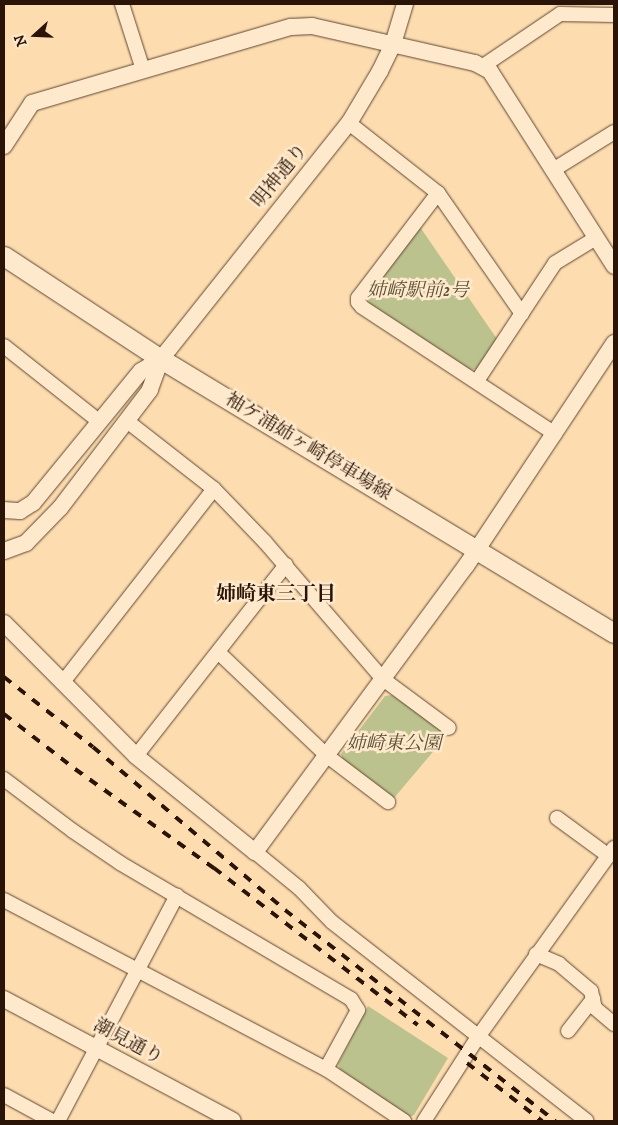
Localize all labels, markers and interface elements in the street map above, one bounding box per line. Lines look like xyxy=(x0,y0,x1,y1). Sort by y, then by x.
north arrow xyxy=(10,10,60,60)
text: N xyxy=(10,32,31,49)
street label: 明神通り xyxy=(247,139,313,213)
park label: 姉崎駅前2号 xyxy=(367,280,469,302)
street label: 袖ケ浦姉ヶ崎停車場線 xyxy=(221,388,395,506)
district label: 姉崎東三丁目 xyxy=(216,582,336,606)
park label: 姉崎東公園 xyxy=(347,733,441,755)
street label: 潮見通り xyxy=(89,1014,167,1070)

